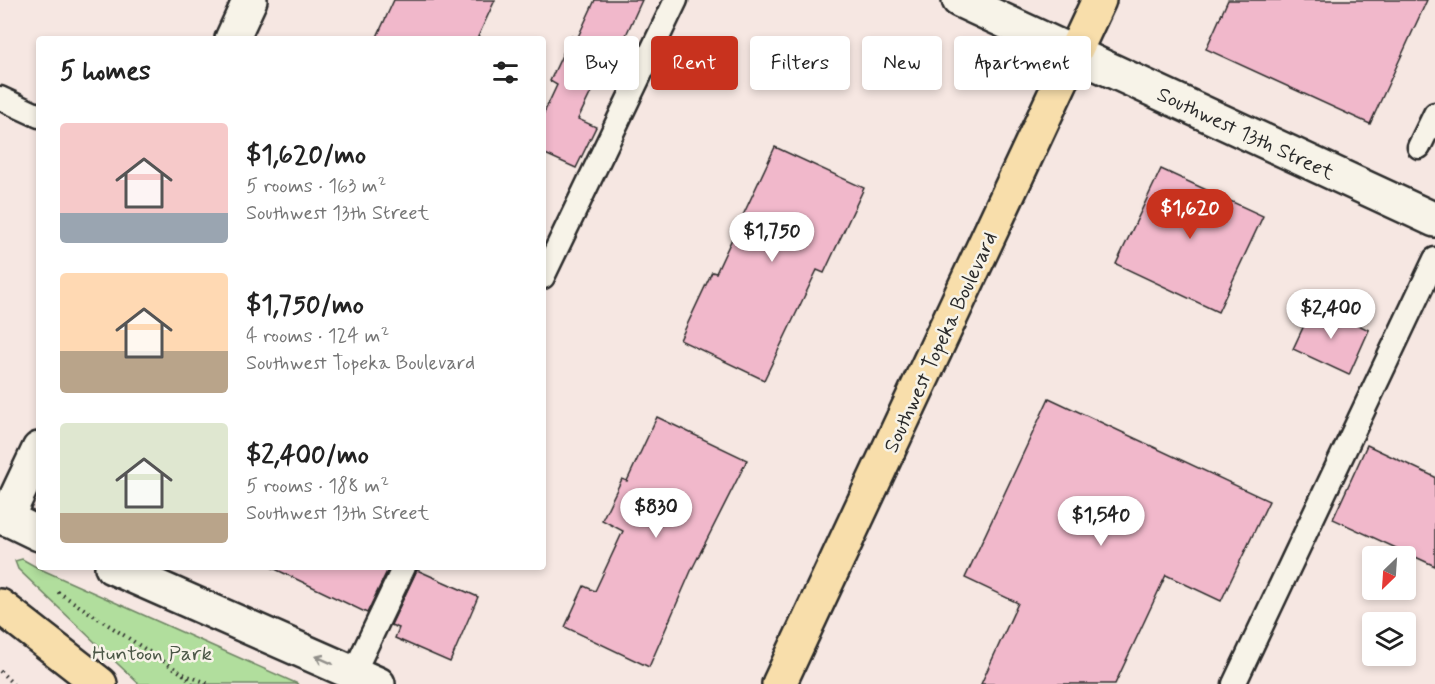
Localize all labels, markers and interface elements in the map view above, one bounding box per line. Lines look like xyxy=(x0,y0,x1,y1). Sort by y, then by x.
chip: Buy xyxy=(564,36,639,90)
chip: Rent xyxy=(651,36,738,90)
chip: Filters xyxy=(750,36,850,90)
chip: New xyxy=(862,36,942,90)
chip: Apartment xyxy=(954,36,1091,90)
text: 5 homes xyxy=(60,55,151,89)
icon: filters xyxy=(489,56,522,89)
street label: Southwest 13th Street xyxy=(1152,81,1339,188)
text: $1,620/mo xyxy=(246,139,366,173)
icon: home xyxy=(108,147,180,219)
text: 5 rooms · 163 m² xyxy=(246,173,386,200)
pin: $1,620 xyxy=(1141,189,1239,240)
text: $1,620 xyxy=(1160,195,1220,222)
text: Southwest 13th Street xyxy=(246,200,429,227)
pin: $1,750 xyxy=(723,212,821,263)
text: $1,750 xyxy=(743,218,801,245)
street label: Southwest Topeka Boulevard xyxy=(877,228,1004,457)
text: $1,750/mo xyxy=(246,289,364,323)
pin: $2,400 xyxy=(1282,289,1380,340)
text: $2,400 xyxy=(1300,295,1362,322)
icon: home xyxy=(108,297,180,369)
text: 4 rooms · 124 m² xyxy=(246,323,389,350)
text: Southwest Topeka Boulevard xyxy=(246,350,475,377)
text: $2,400/mo xyxy=(246,439,369,473)
icon: home xyxy=(108,447,180,519)
text: 5 rooms · 188 m² xyxy=(246,473,389,500)
pin: $830 xyxy=(620,488,692,539)
text: $830 xyxy=(634,494,678,521)
pin: $1,540 xyxy=(1052,496,1150,547)
text: Southwest 13th Street xyxy=(246,500,429,527)
text: $1,540 xyxy=(1072,502,1130,529)
north arrow xyxy=(1362,546,1416,600)
map controls xyxy=(1362,546,1416,666)
button: layers xyxy=(1362,612,1416,666)
park label: Huntoon Park xyxy=(92,640,212,668)
one-way arrow xyxy=(316,654,334,665)

